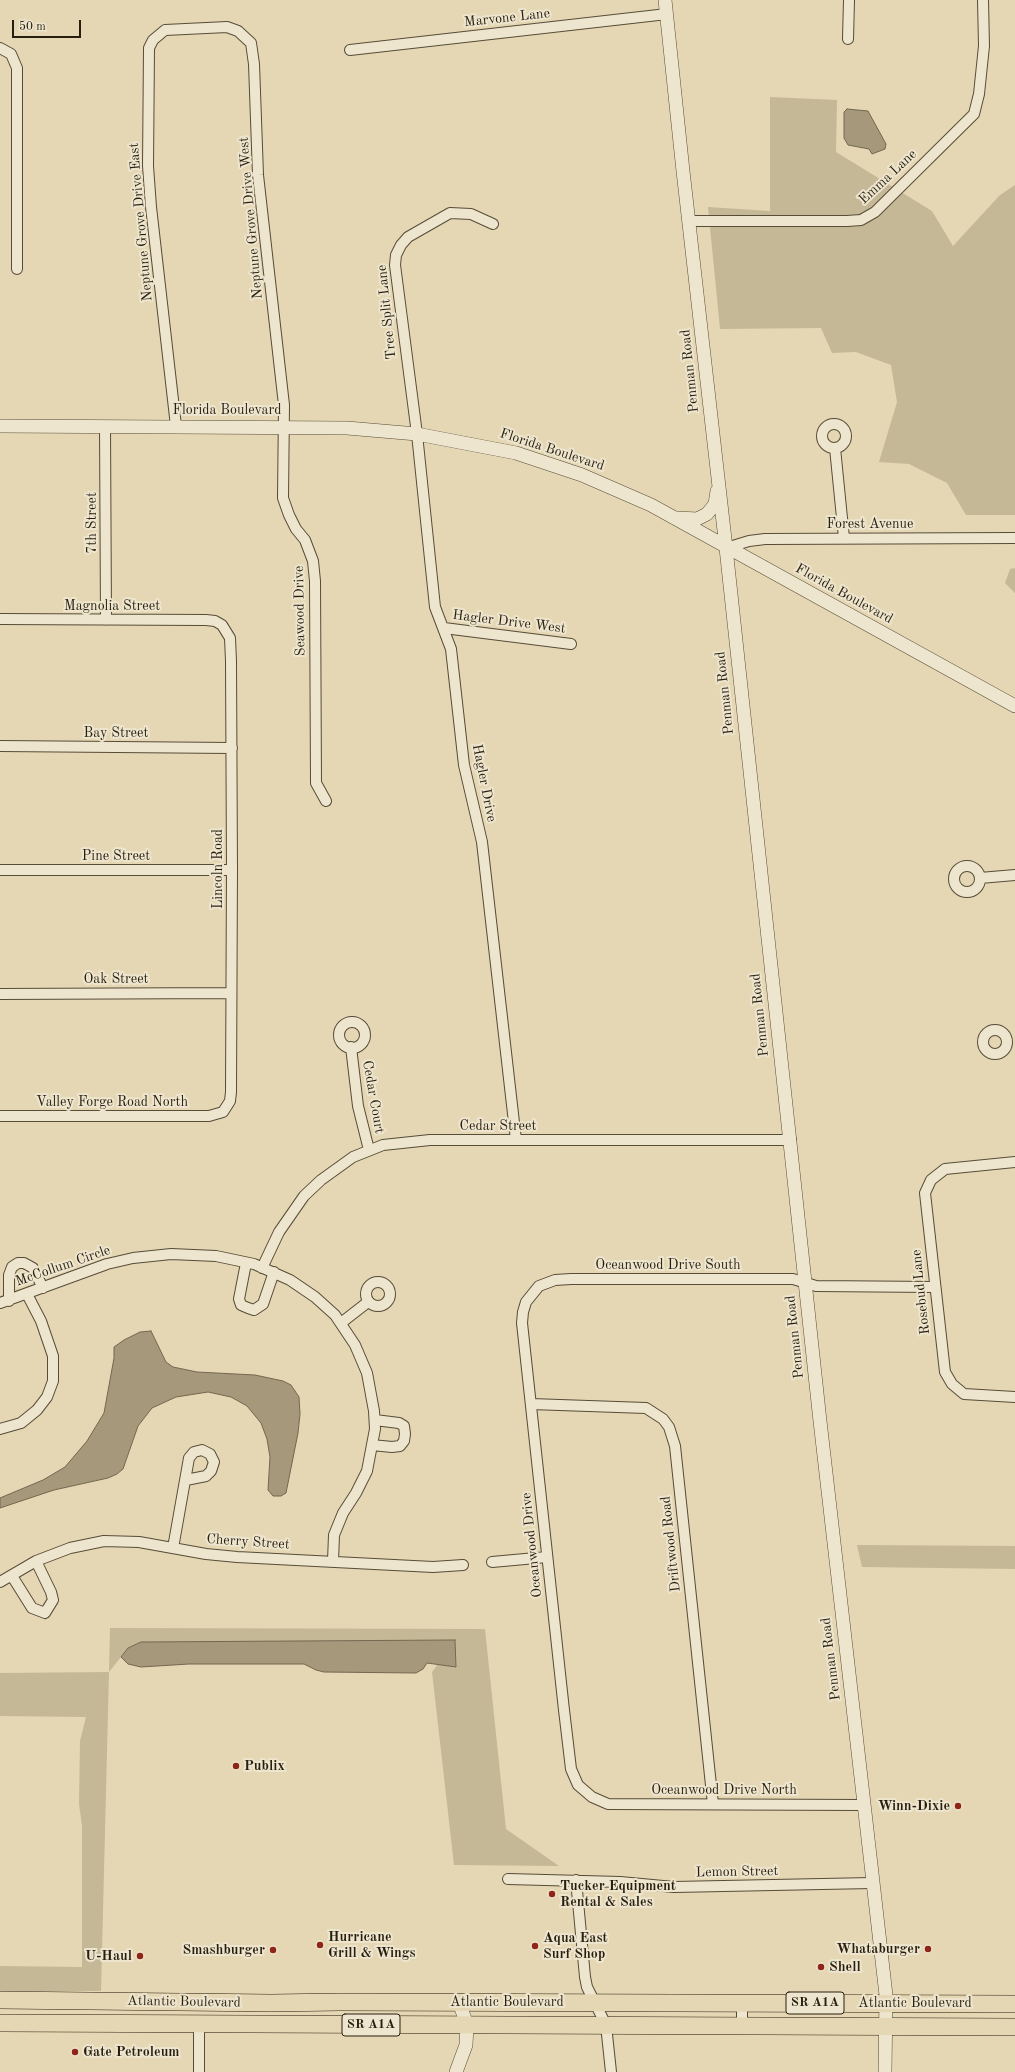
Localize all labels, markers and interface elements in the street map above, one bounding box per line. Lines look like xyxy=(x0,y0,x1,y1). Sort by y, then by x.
street label: Marvone Lane xyxy=(463,5,551,31)
scale bar xyxy=(14,12,83,38)
text: 50 m xyxy=(19,21,46,33)
street label: Neptune Grove Drive West xyxy=(236,136,266,300)
street label: Neptune Grove Drive East xyxy=(126,142,156,302)
street label: Emma Lane xyxy=(856,146,920,208)
street label: Tree Split Lane xyxy=(374,264,400,360)
street label: Penman Road xyxy=(677,329,703,413)
street label: Florida Boulevard xyxy=(172,402,282,418)
street label: Florida Boulevard xyxy=(498,425,606,475)
street label: 7th Street xyxy=(84,492,100,554)
street label: Forest Avenue xyxy=(827,516,913,532)
street label: Florida Boulevard xyxy=(792,560,896,628)
street label: Seawood Drive xyxy=(291,566,309,656)
street label: Magnolia Street xyxy=(64,598,160,614)
street label: Hagler Drive West xyxy=(451,607,567,637)
street label: Penman Road xyxy=(712,651,738,735)
street label: Bay Street xyxy=(84,725,148,741)
street label: Hagler Drive xyxy=(468,743,500,823)
street label: Lincoln Road xyxy=(210,829,226,909)
street label: Pine Street xyxy=(82,848,150,864)
street label: Oak Street xyxy=(83,971,149,987)
street label: Penman Road xyxy=(747,973,773,1057)
street label: Cedar Court xyxy=(358,1059,388,1135)
street label: Valley Forge Road North xyxy=(36,1094,188,1110)
street label: Cedar Street xyxy=(460,1118,536,1134)
street label: McCollum Circle xyxy=(13,1242,113,1290)
street label: Rosebud Lane xyxy=(908,1249,934,1335)
street label: Oceanwood Drive South xyxy=(595,1257,741,1273)
street label: Penman Road xyxy=(782,1295,808,1379)
street label: Oceanwood Drive xyxy=(518,1492,546,1598)
street label: Driftwood Road xyxy=(658,1495,684,1593)
street label: Cherry Street xyxy=(206,1531,290,1553)
street label: Penman Road xyxy=(818,1617,844,1701)
place label: Publix xyxy=(244,1758,285,1774)
marker: Publix xyxy=(231,1761,241,1771)
street label: Oceanwood Drive North xyxy=(651,1782,797,1798)
place label: Winn-Dixie xyxy=(878,1798,950,1814)
marker: Winn-Dixie xyxy=(953,1801,963,1811)
street label: Lemon Street xyxy=(696,1863,778,1881)
place label: Tucker Equipment Rental & Sales xyxy=(560,1878,676,1910)
marker: Tucker Equipment Rental & Sales xyxy=(547,1889,557,1899)
place label: Hurricane Grill & Wings xyxy=(328,1929,416,1962)
place label: Aqua East Surf Shop xyxy=(543,1930,608,1962)
marker: Hurricane Grill & Wings xyxy=(315,1940,325,1950)
marker: Aqua East Surf Shop xyxy=(530,1941,540,1951)
place label: Whataburger xyxy=(836,1941,920,1957)
place label: Smashburger xyxy=(183,1942,265,1958)
marker: Whataburger xyxy=(923,1944,933,1954)
marker: Smashburger xyxy=(268,1945,278,1955)
place label: U-Haul xyxy=(85,1948,132,1964)
marker: U-Haul xyxy=(135,1951,145,1961)
place label: Shell xyxy=(829,1959,861,1975)
marker: Shell xyxy=(816,1962,826,1972)
road number: SR A1A xyxy=(786,1992,844,2014)
street label: Atlantic Boulevard xyxy=(127,1993,241,2011)
street label: Atlantic Boulevard xyxy=(450,1994,564,2010)
street label: Atlantic Boulevard xyxy=(858,1995,972,2011)
road number: SR A1A xyxy=(342,2014,400,2036)
place label: Gate Petroleum xyxy=(83,2044,180,2060)
marker: Gate Petroleum xyxy=(70,2047,80,2057)

